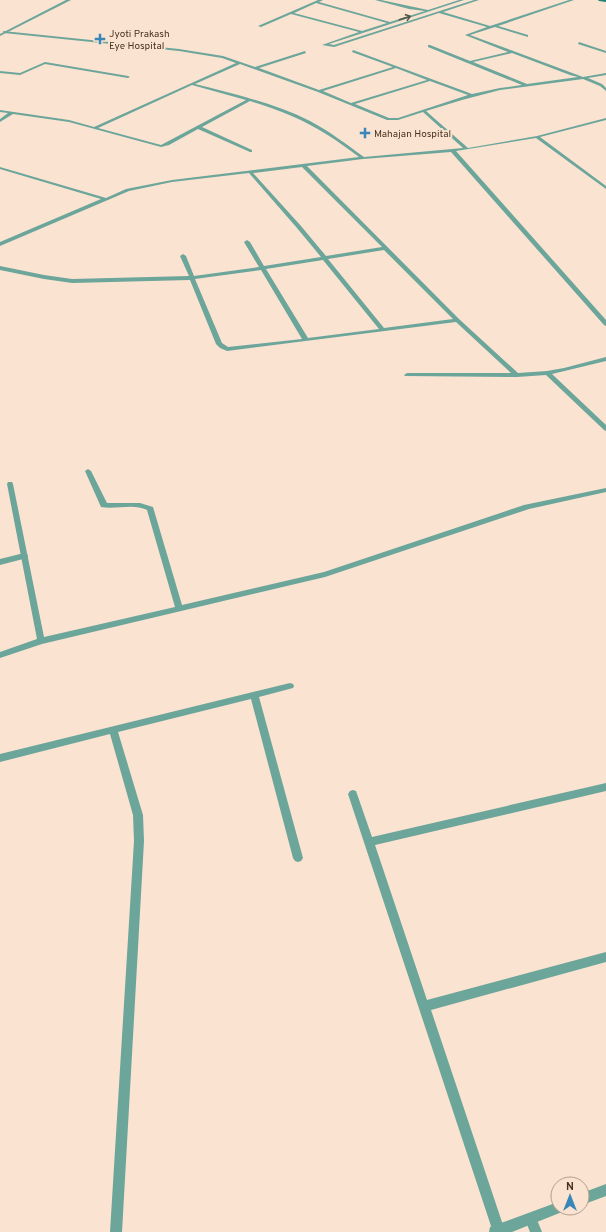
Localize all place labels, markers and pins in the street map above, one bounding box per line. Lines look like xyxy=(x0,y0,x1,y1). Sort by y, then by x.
place label: Jyoti Prakash Eye Hospital xyxy=(109,28,170,53)
marker: Jyoti Prakash Eye Hospital xyxy=(94,33,106,45)
marker: Mahajan Hospital xyxy=(359,127,371,139)
place label: Mahajan Hospital xyxy=(374,128,451,141)

